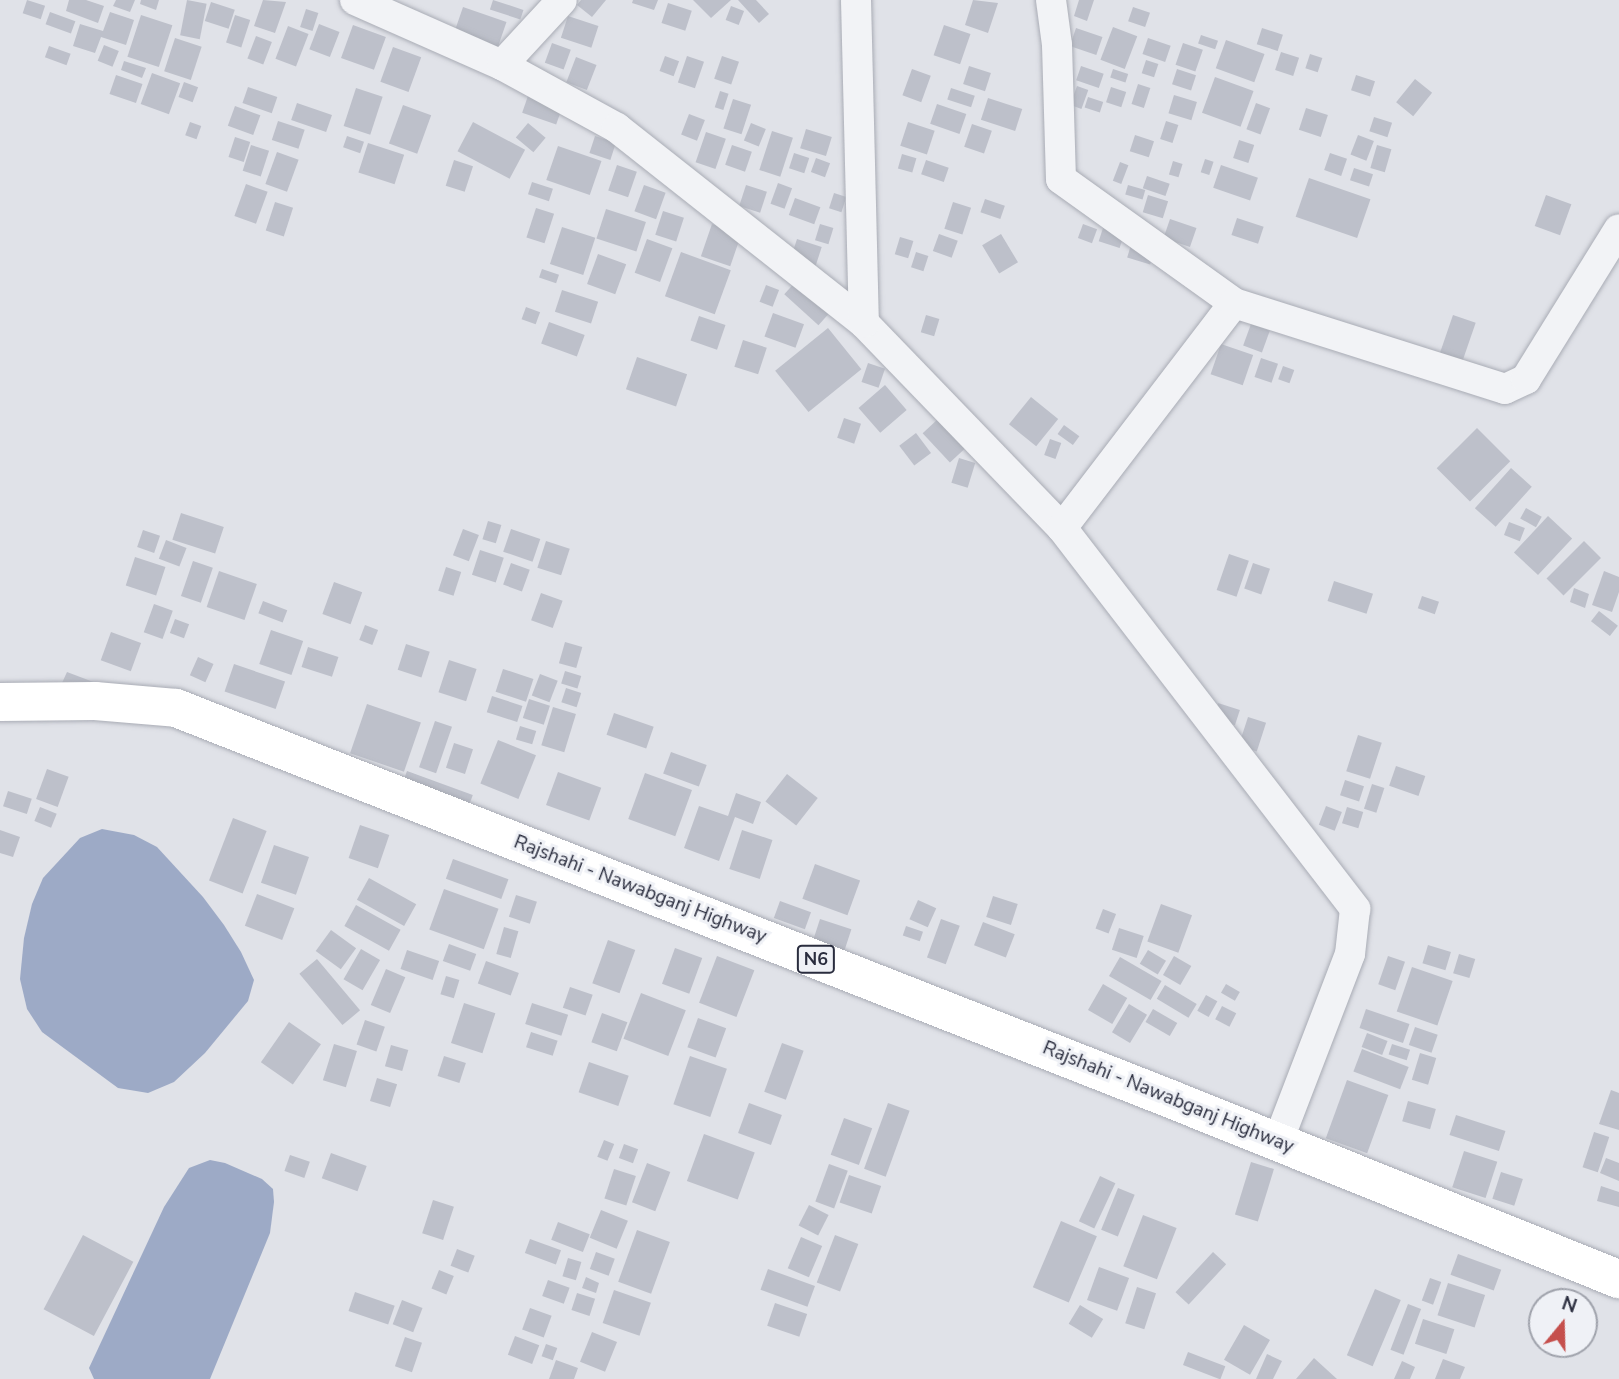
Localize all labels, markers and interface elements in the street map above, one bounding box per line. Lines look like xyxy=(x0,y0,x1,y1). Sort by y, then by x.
street label: Rajshahi - Nawabganj Highway xyxy=(510,831,770,949)
road number: N6 xyxy=(797,944,835,974)
street label: Rajshahi - Nawabganj Highway xyxy=(1039,1037,1297,1159)
north arrow xyxy=(1528,1288,1598,1358)
text: N xyxy=(1558,1290,1580,1320)

